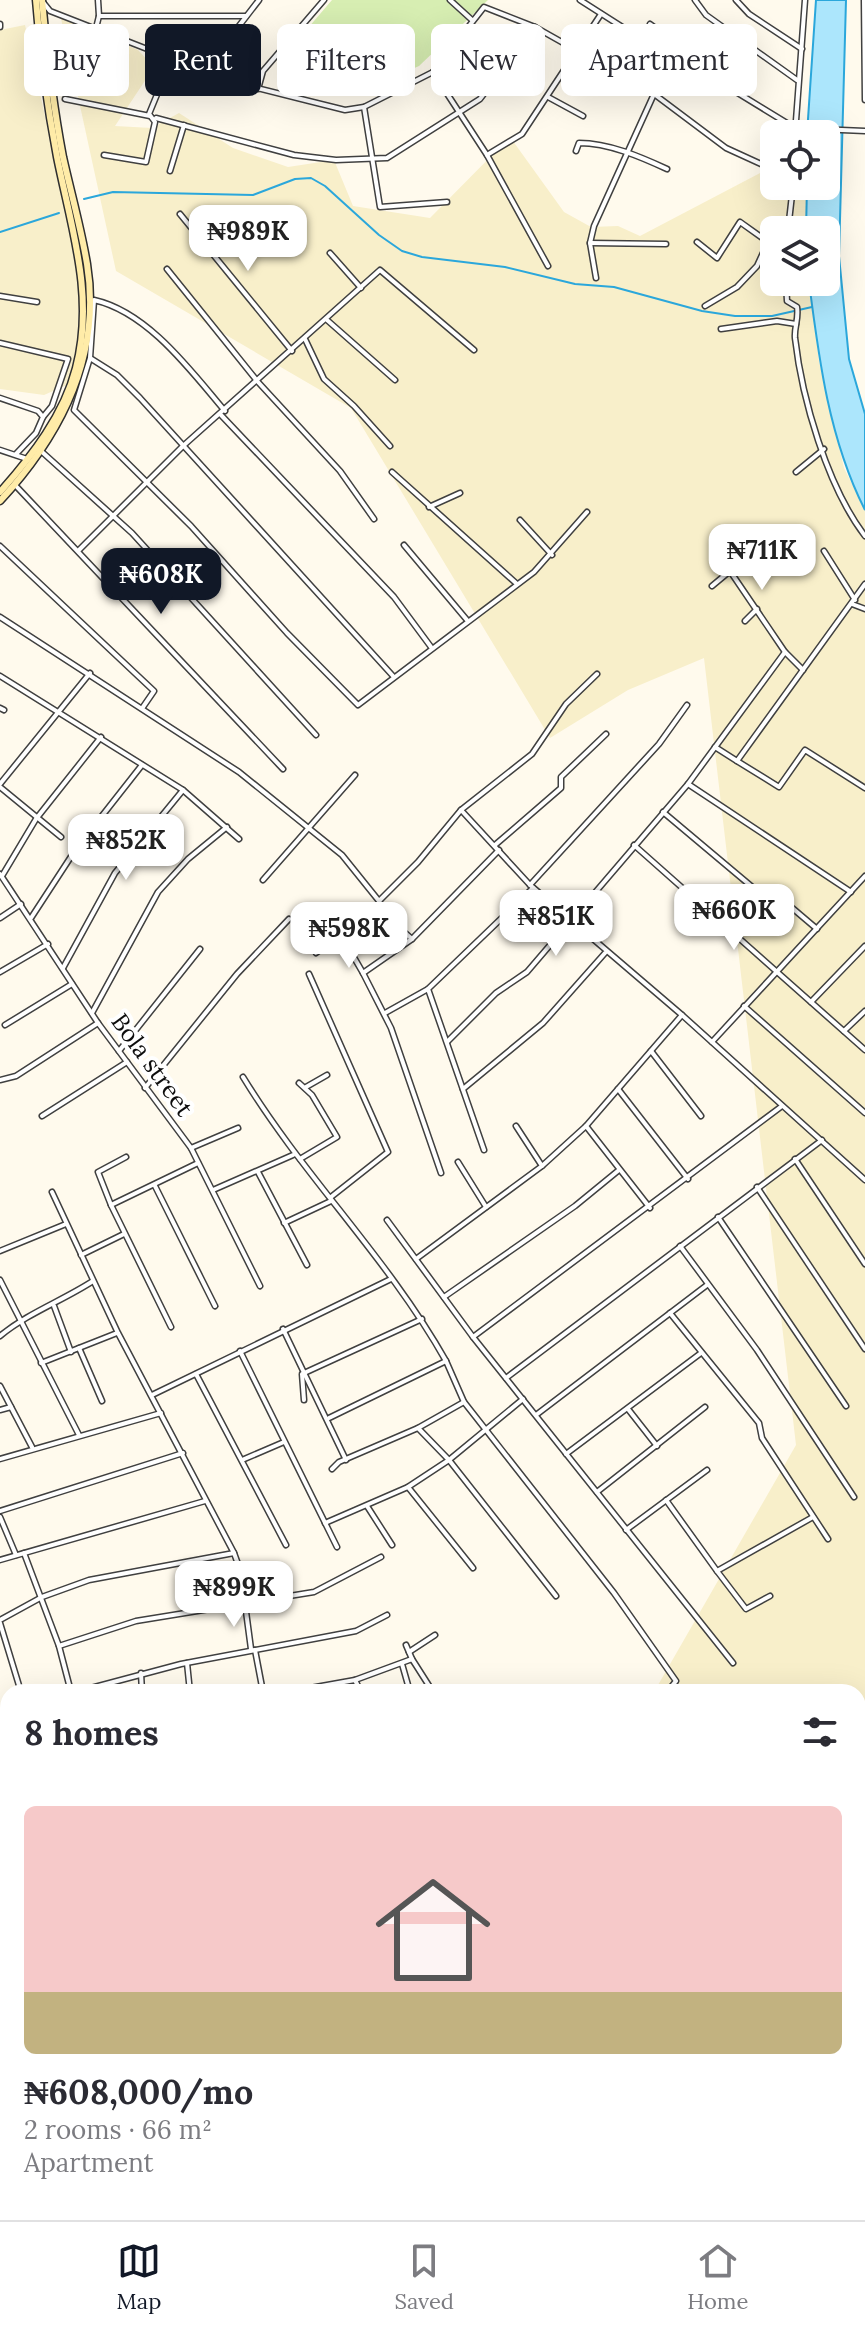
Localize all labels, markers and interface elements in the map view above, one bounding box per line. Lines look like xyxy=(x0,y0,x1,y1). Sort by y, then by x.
chip: Buy xyxy=(24,24,129,96)
chip: Rent xyxy=(145,24,261,96)
chip: Filters xyxy=(277,24,415,96)
chip: New xyxy=(431,24,545,96)
chip: Apartment xyxy=(561,24,757,96)
map controls xyxy=(760,120,840,296)
button: locate xyxy=(760,120,840,200)
pin: ₦989K xyxy=(192,205,304,273)
text: ₦989K xyxy=(207,214,289,247)
button: layers xyxy=(760,216,840,296)
pin: ₦711K xyxy=(706,524,818,592)
text: ₦711K xyxy=(727,533,797,566)
pin: ₦608K xyxy=(105,548,217,616)
text: ₦608K xyxy=(119,557,203,590)
pin: ₦852K xyxy=(70,814,182,882)
text: ₦852K xyxy=(86,823,166,856)
pin: ₦660K xyxy=(678,884,790,952)
pin: ₦851K xyxy=(500,890,612,958)
text: ₦660K xyxy=(692,893,776,926)
text: ₦851K xyxy=(518,899,594,932)
pin: ₦598K xyxy=(293,902,405,970)
text: ₦598K xyxy=(308,911,390,944)
street label: Bola street xyxy=(105,1007,201,1123)
pin: ₦899K xyxy=(178,1561,290,1629)
text: ₦899K xyxy=(193,1570,275,1603)
icon: filters xyxy=(798,1710,842,1754)
text: 8 homes xyxy=(24,1711,159,1754)
icon: home xyxy=(361,1858,505,2002)
text: ₦608,000/mo xyxy=(24,2070,253,2113)
text: 2 rooms · 66 m² xyxy=(24,2113,212,2146)
text: Apartment xyxy=(24,2146,154,2179)
tab: Map xyxy=(117,2239,161,2315)
tab: Saved xyxy=(394,2239,454,2315)
tab: Home xyxy=(687,2239,748,2315)

